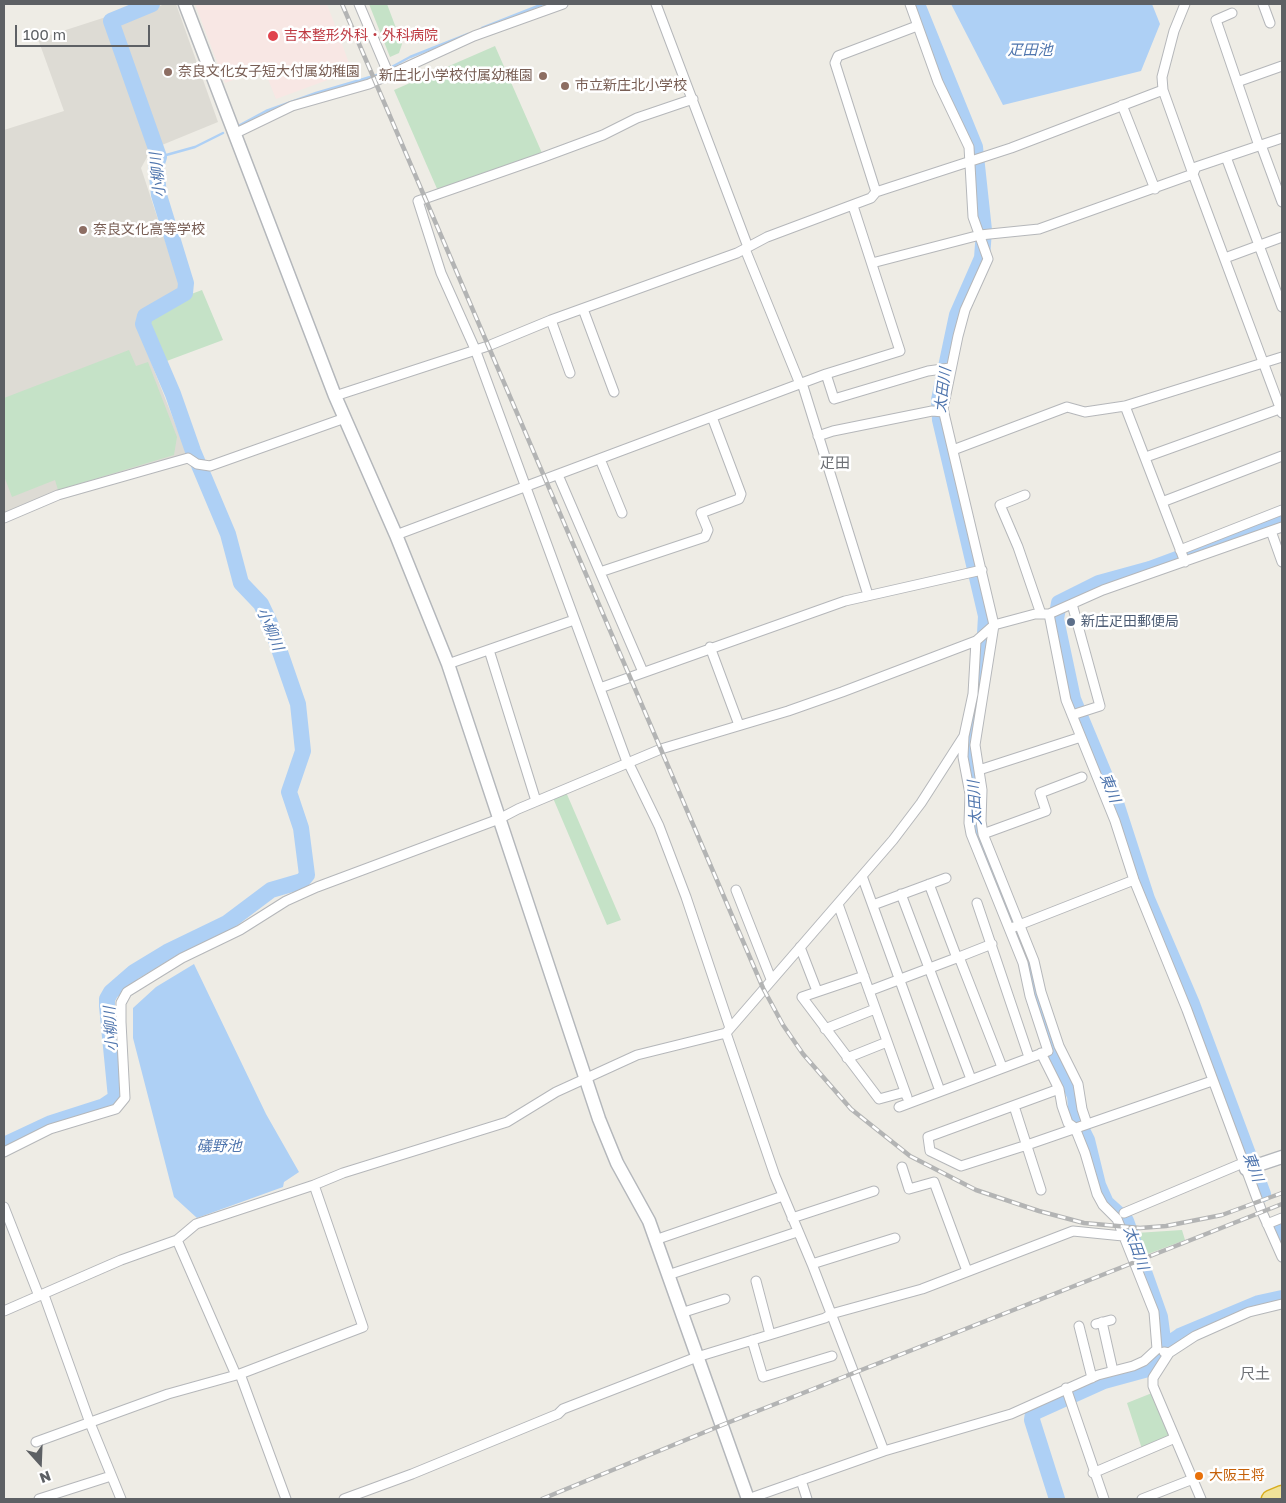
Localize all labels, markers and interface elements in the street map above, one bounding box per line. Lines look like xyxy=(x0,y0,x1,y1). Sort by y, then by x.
scale bar xyxy=(18,15,152,47)
text: 100 m xyxy=(23,25,66,43)
place label: 吉本整形外科・外科病院 xyxy=(284,28,438,44)
marker: 吉本整形外科・外科病院 xyxy=(266,29,280,43)
water label: 疋田池 xyxy=(1008,41,1052,59)
place label: 奈良文化女子短大付属幼稚園 xyxy=(178,64,360,80)
marker: 奈良文化女子短大付属幼稚園 xyxy=(162,66,174,78)
place label: 新庄北小学校付属幼稚園 xyxy=(379,68,533,84)
marker: 新庄北小学校付属幼稚園 xyxy=(537,70,549,82)
place label: 市立新庄北小学校 xyxy=(575,78,687,94)
marker: 市立新庄北小学校 xyxy=(559,80,571,92)
water label: 小柳川 xyxy=(147,152,169,198)
place label: 奈良文化高等学校 xyxy=(93,222,205,238)
marker: 奈良文化高等学校 xyxy=(77,224,89,236)
water label: 太田川 xyxy=(931,367,955,413)
district label: 疋田 xyxy=(820,454,850,472)
water label: 小柳川 xyxy=(253,605,287,653)
place label: 新庄疋田郵便局 xyxy=(1081,614,1179,630)
marker: 新庄疋田郵便局 xyxy=(1065,616,1077,628)
water label: 東川 xyxy=(1096,771,1124,805)
water label: 太田川 xyxy=(965,780,985,826)
water label: 小柳川 xyxy=(101,1006,121,1052)
water label: 礒野池 xyxy=(197,1137,241,1155)
water label: 東川 xyxy=(1239,1150,1267,1184)
water label: 太田川 xyxy=(1120,1224,1152,1272)
district label: 尺土 xyxy=(1240,1365,1270,1383)
north arrow xyxy=(15,1438,65,1488)
text: N xyxy=(37,1468,53,1487)
place label: 大阪王将 xyxy=(1209,1468,1265,1484)
marker: 大阪王将 xyxy=(1193,1470,1205,1482)

